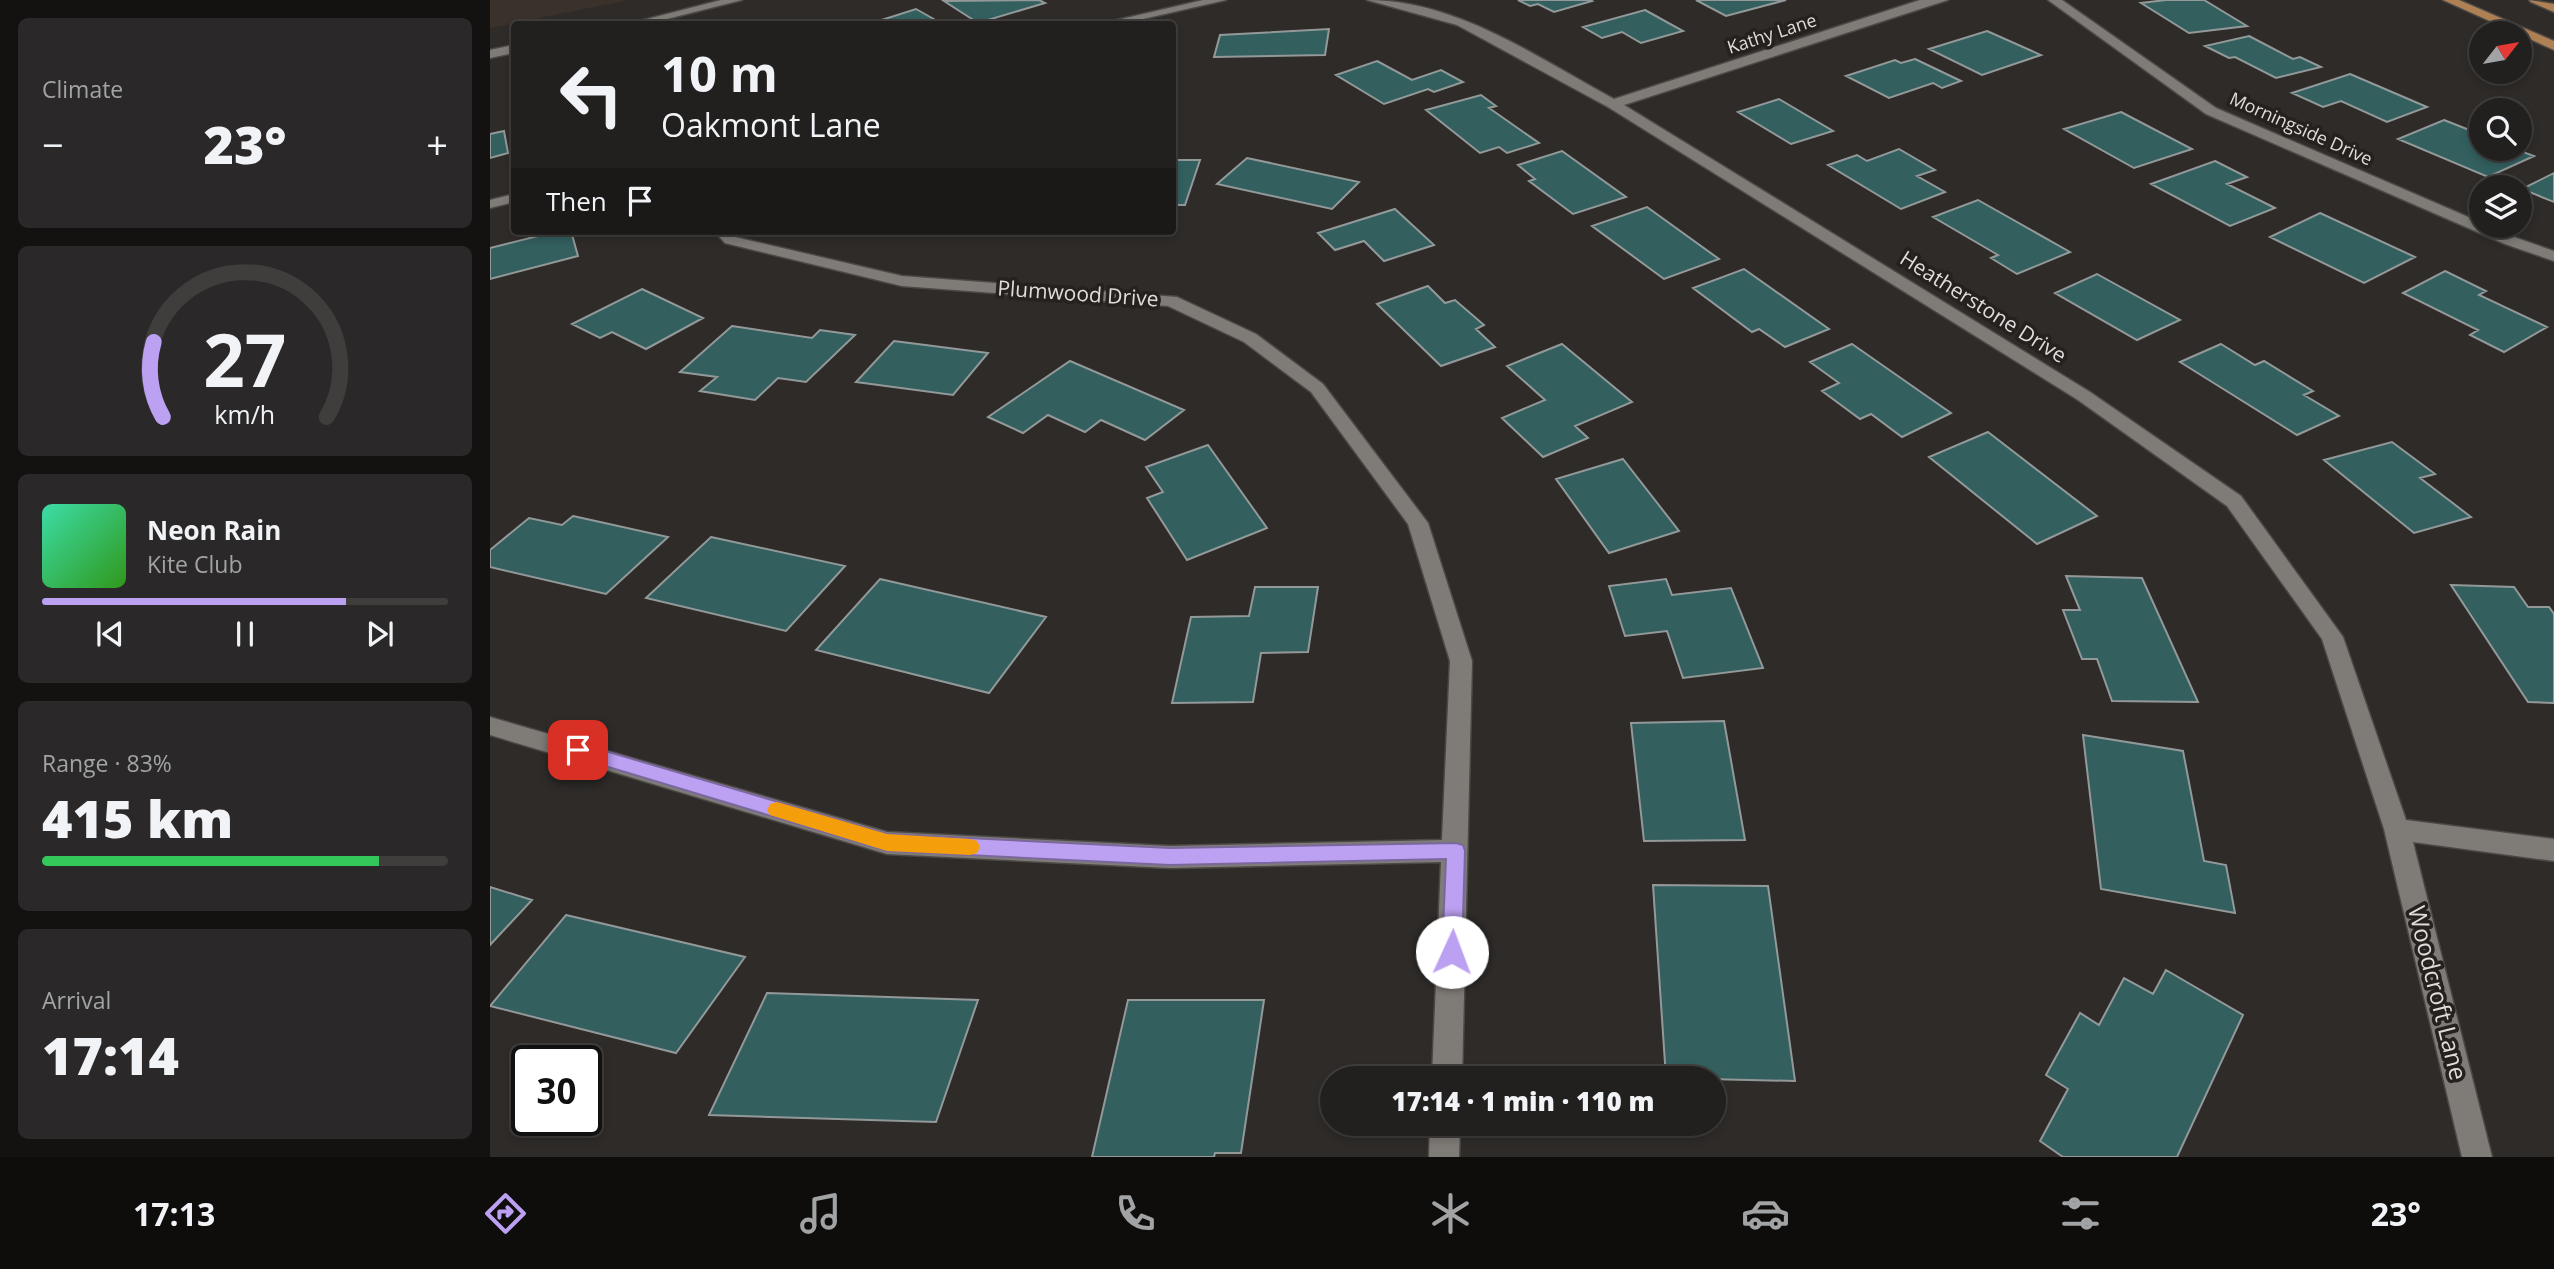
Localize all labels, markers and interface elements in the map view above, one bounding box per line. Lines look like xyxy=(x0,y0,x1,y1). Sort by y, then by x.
street label: Kathy Lane xyxy=(1724,7,1819,59)
north arrow xyxy=(2469,21,2532,84)
map controls xyxy=(2469,21,2532,238)
text: 10 m xyxy=(661,40,778,106)
icon: left xyxy=(546,49,637,140)
text: Climate xyxy=(42,73,123,105)
street label: Morningside Drive xyxy=(2226,86,2377,170)
button: search xyxy=(2469,98,2532,161)
text: Oakmont Lane xyxy=(661,103,881,146)
text: 23° xyxy=(204,108,286,179)
text: − xyxy=(42,118,64,170)
text: + xyxy=(426,118,448,170)
button: layers xyxy=(2469,175,2532,238)
icon: arrive xyxy=(621,182,659,220)
text: Then xyxy=(546,183,607,219)
street label: Heatherstone Drive xyxy=(1895,244,2072,369)
street label: Plumwood Drive xyxy=(997,273,1160,313)
text: 27 xyxy=(203,309,287,408)
text: km/h xyxy=(215,396,275,430)
text: Neon Rain xyxy=(147,512,281,548)
text: Kite Club xyxy=(147,548,242,580)
icon: previous xyxy=(91,615,129,653)
icon: pause xyxy=(226,615,264,653)
icon: next xyxy=(361,615,399,653)
pin xyxy=(548,720,608,780)
icon: arrive xyxy=(559,731,597,769)
text: Range · 83% xyxy=(42,747,172,779)
text: 415 km xyxy=(42,782,233,853)
street label: Woodcroft Lane xyxy=(2401,902,2476,1083)
position arrow xyxy=(1415,915,1489,989)
text: Arrival xyxy=(42,984,111,1016)
text: 17:14 xyxy=(42,1019,179,1090)
speed limit sign: 30 xyxy=(511,1045,602,1136)
text: 17:14 · 1 min · 110 m xyxy=(1392,1083,1654,1119)
icon: directions xyxy=(481,1189,530,1238)
icon: music xyxy=(796,1189,845,1238)
icon: phone xyxy=(1111,1189,1160,1238)
icon: climate xyxy=(1426,1189,1475,1238)
icon: car xyxy=(1741,1189,1790,1238)
icon: filters xyxy=(2056,1189,2105,1238)
text: 17:13 xyxy=(133,1192,215,1235)
text: 23° xyxy=(2371,1192,2421,1235)

